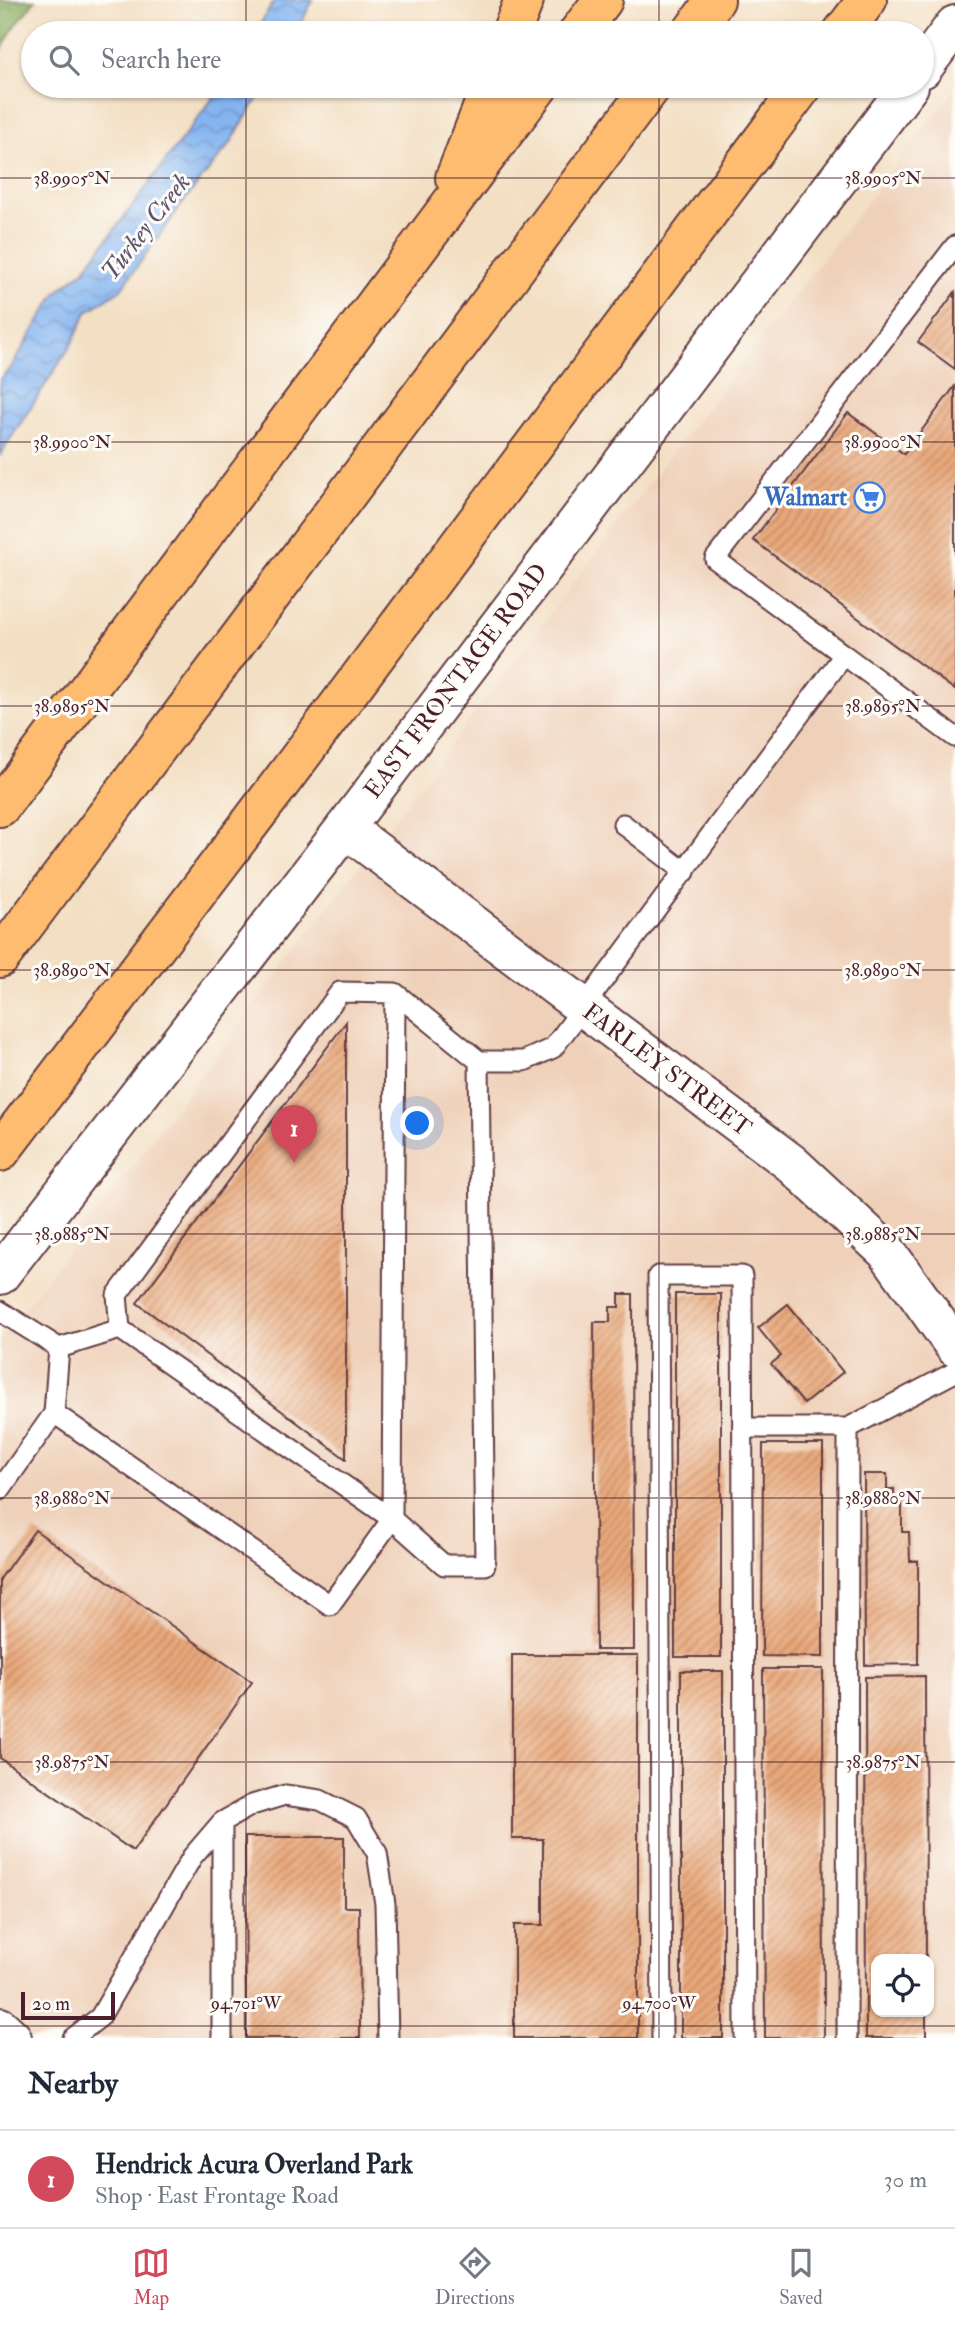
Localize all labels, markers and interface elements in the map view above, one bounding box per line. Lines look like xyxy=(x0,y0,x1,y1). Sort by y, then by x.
search box xyxy=(21,21,934,98)
icon: search xyxy=(45,41,83,79)
text: Search here xyxy=(101,44,221,76)
text: 38.9905°N xyxy=(34,167,110,190)
water label: Turkey Creek xyxy=(94,167,198,287)
text: 38.9905°N xyxy=(845,167,921,190)
text: 38.9900°N xyxy=(33,431,111,454)
text: 38.9900°N xyxy=(844,431,922,454)
supermarket icon: Walmart xyxy=(853,480,887,514)
place label: Walmart xyxy=(762,482,847,513)
street label: EAST FRONTAGE ROAD xyxy=(357,557,555,805)
text: 38.9895°N xyxy=(34,695,110,718)
text: 38.9895°N xyxy=(845,695,921,718)
text: 38.9890°N xyxy=(33,959,111,982)
text: 38.9890°N xyxy=(844,959,922,982)
street label: FARLEY STREET xyxy=(576,996,758,1144)
pin: 1 xyxy=(271,1105,317,1163)
your location xyxy=(400,1106,434,1140)
text: 38.9885°N xyxy=(34,1223,110,1246)
text: 38.9885°N xyxy=(845,1223,921,1246)
text: 38.9880°N xyxy=(34,1487,110,1510)
text: 38.9880°N xyxy=(845,1487,921,1510)
text: 38.9875°N xyxy=(34,1751,110,1774)
text: 38.9875°N xyxy=(845,1751,921,1774)
map controls xyxy=(871,1954,934,2017)
button: locate xyxy=(871,1954,934,2017)
scale bar xyxy=(21,1989,116,2021)
text: 20 m xyxy=(32,1992,70,2016)
text: 94.701°W xyxy=(209,1992,282,2015)
text: 94.700°W xyxy=(620,1992,696,2015)
text: Nearby xyxy=(28,2065,118,2102)
text: Hendrick Acura Overland Park xyxy=(95,2149,413,2181)
text: 1 xyxy=(47,2165,55,2194)
text: 30 m xyxy=(884,2165,927,2194)
text: Shop · East Frontage Road xyxy=(95,2181,339,2210)
tab: Map xyxy=(132,2244,170,2310)
tab: Directions xyxy=(435,2244,515,2310)
tab: Saved xyxy=(779,2244,823,2310)

